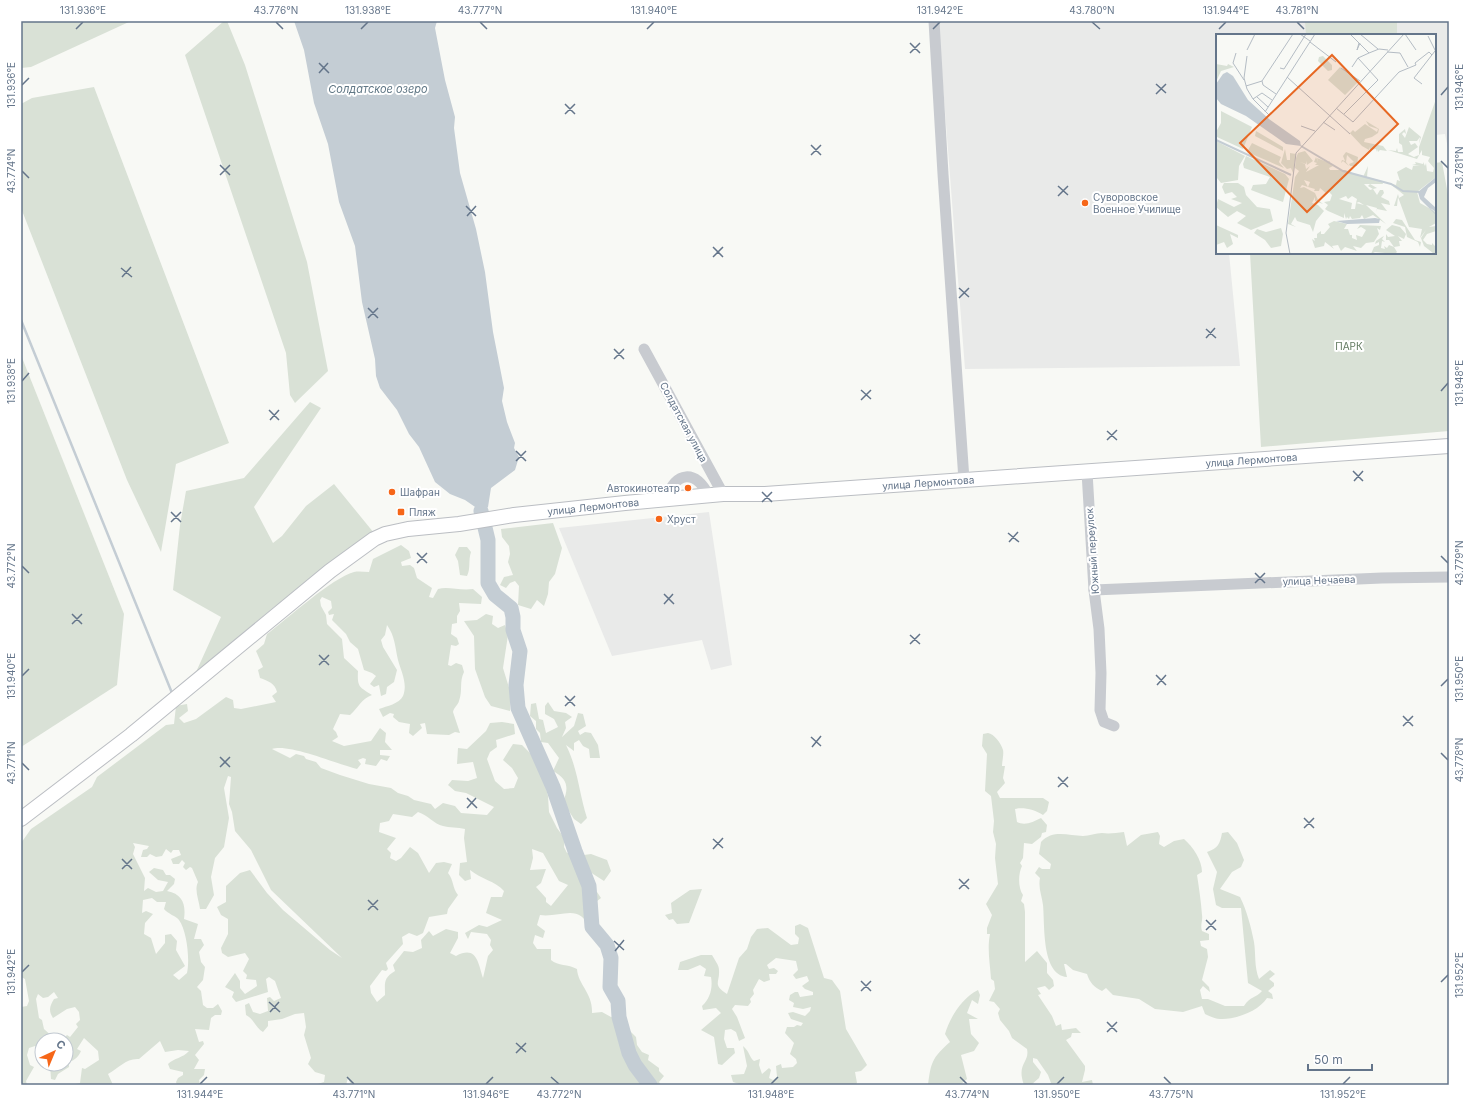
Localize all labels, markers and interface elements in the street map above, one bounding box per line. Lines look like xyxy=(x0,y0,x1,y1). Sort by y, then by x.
text: 131.936°E xyxy=(60,4,106,16)
text: 43.776°N xyxy=(254,4,298,16)
text: 131.938°E xyxy=(345,4,391,16)
text: 43.777°N xyxy=(458,4,502,16)
text: 131.940°E xyxy=(631,4,677,16)
text: 131.942°E xyxy=(917,4,963,16)
text: 43.780°N xyxy=(1069,4,1115,16)
text: 131.944°E xyxy=(1203,4,1249,16)
text: 43.781°N xyxy=(1275,4,1319,16)
inset map xyxy=(1216,34,1436,254)
text: 131.936°E xyxy=(5,62,17,108)
text: 131.946°E xyxy=(1453,64,1465,110)
water label: Солдатское озеро xyxy=(328,82,428,96)
text: 43.781°N xyxy=(1453,146,1465,190)
text: 43.774°N xyxy=(5,149,17,193)
place label: Суворовское Военное Училище xyxy=(1093,191,1181,215)
marker: Суворовское Военное Училище xyxy=(1080,198,1090,208)
park label: ПАРК xyxy=(1335,340,1363,352)
text: 131.938°E xyxy=(5,358,17,404)
text: 131.948°E xyxy=(1453,360,1465,406)
street label: Солдатская улица xyxy=(658,380,710,464)
street label: улица Лермонтова xyxy=(1205,451,1298,469)
street label: улица Лермонтова xyxy=(882,473,975,492)
place label: Автокинотеатр xyxy=(607,482,680,494)
marker: Автокинотеатр xyxy=(683,483,693,493)
place label: Шафран xyxy=(400,486,440,498)
marker: Шафран xyxy=(387,487,397,497)
street label: улица Лермонтова xyxy=(547,496,640,517)
place label: Пляж xyxy=(409,506,436,518)
marker: Пляж xyxy=(396,507,406,517)
street label: Южный переулок xyxy=(1083,507,1101,594)
place label: Хруст xyxy=(667,513,696,525)
marker: Хруст xyxy=(654,514,664,524)
text: 43.779°N xyxy=(1453,541,1465,585)
text: 43.772°N xyxy=(5,544,17,588)
street label: улица Нечаева xyxy=(1282,573,1356,587)
text: 131.940°E xyxy=(5,653,17,699)
text: 131.950°E xyxy=(1453,656,1465,702)
text: 43.778°N xyxy=(1453,738,1465,782)
text: 43.771°N xyxy=(5,742,17,784)
text: 131.942°E xyxy=(5,949,17,995)
text: 131.952°E xyxy=(1453,952,1465,998)
north arrow xyxy=(34,1032,74,1072)
text: С xyxy=(53,1037,69,1053)
scale bar xyxy=(1308,1046,1372,1072)
text: 50 m xyxy=(1314,1052,1343,1067)
text: 131.944°E xyxy=(177,1088,223,1100)
text: 43.771°N xyxy=(333,1088,375,1100)
text: 131.946°E xyxy=(463,1088,509,1100)
text: 43.772°N xyxy=(537,1088,581,1100)
text: 131.948°E xyxy=(748,1088,794,1100)
text: 43.774°N xyxy=(945,1088,989,1100)
text: 131.950°E xyxy=(1034,1088,1080,1100)
text: 43.775°N xyxy=(1149,1088,1193,1100)
text: 131.952°E xyxy=(1320,1088,1366,1100)

